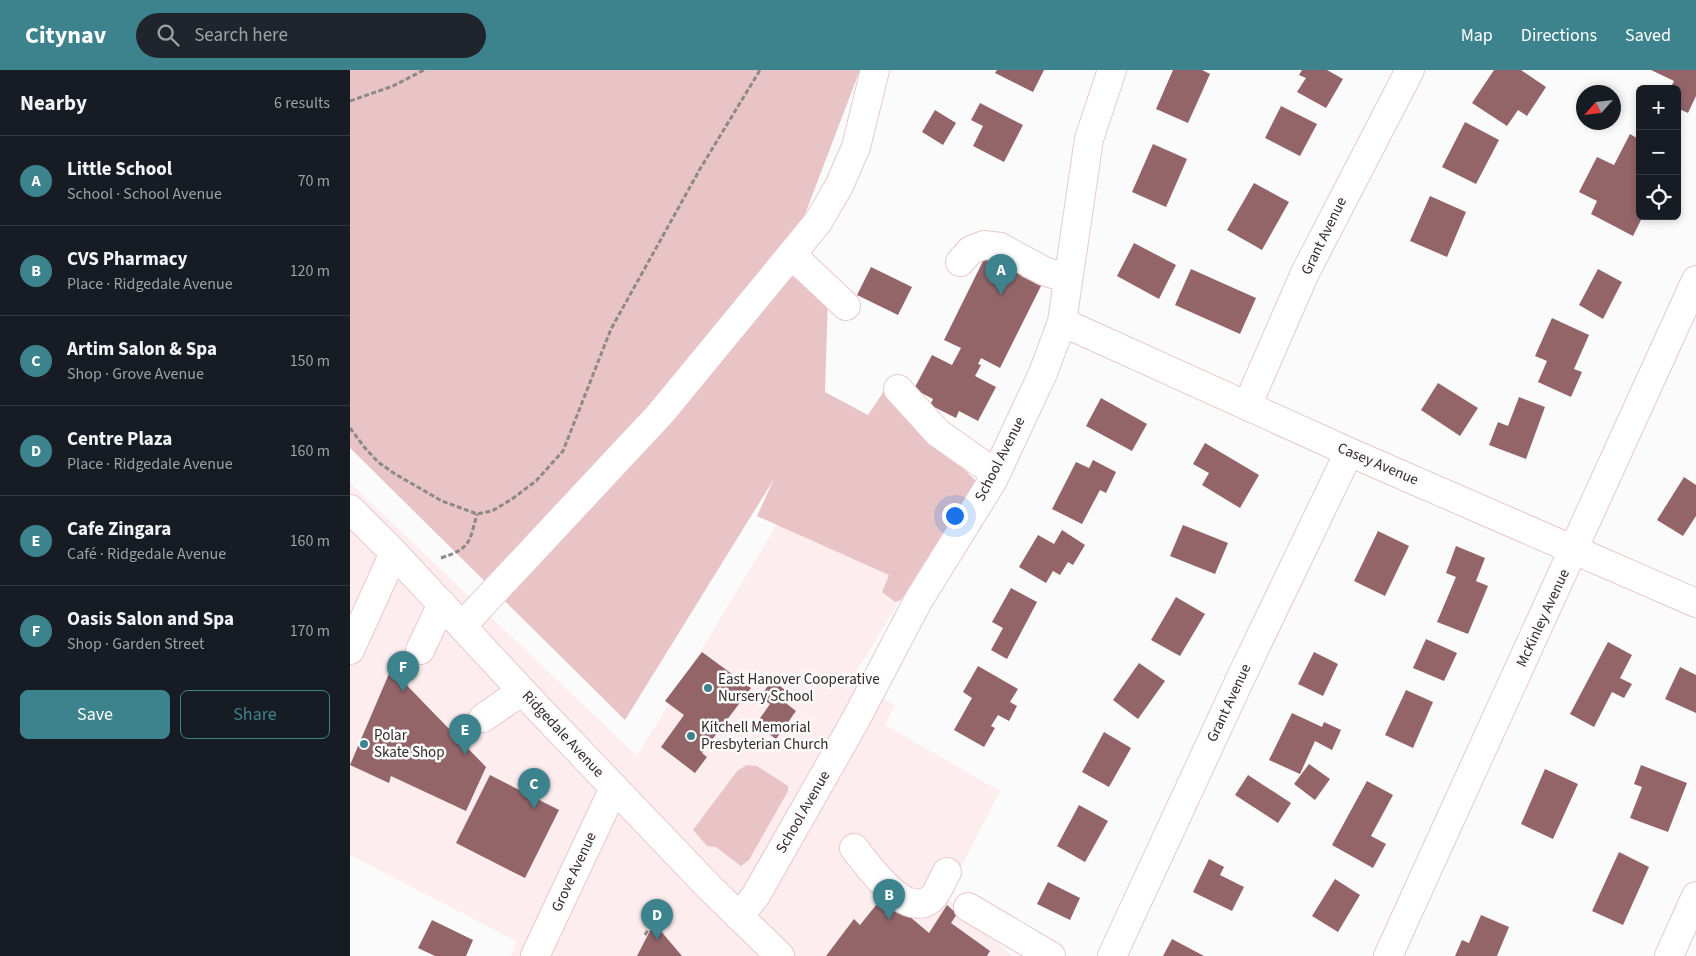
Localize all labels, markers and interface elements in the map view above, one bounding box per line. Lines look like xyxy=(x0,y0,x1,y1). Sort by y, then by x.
search box xyxy=(136,13,486,58)
text: Citynav xyxy=(25,18,106,53)
icon: search xyxy=(154,21,182,49)
text: Search here xyxy=(194,22,288,49)
text: Map xyxy=(1461,23,1493,48)
text: Directions xyxy=(1521,23,1597,48)
text: Saved xyxy=(1625,23,1671,48)
north arrow xyxy=(1576,85,1621,130)
map controls xyxy=(1636,85,1681,220)
button: + xyxy=(1636,85,1681,130)
text: Nearby xyxy=(20,88,87,118)
text: 6 results xyxy=(274,92,330,114)
button: − xyxy=(1636,130,1681,175)
text: Little School xyxy=(67,156,172,183)
text: A xyxy=(31,170,41,192)
text: 70 m xyxy=(298,170,330,192)
button: locate xyxy=(1636,175,1681,220)
text: School · School Avenue xyxy=(67,183,222,205)
street label: Grant Avenue xyxy=(1296,194,1352,278)
text: CVS Pharmacy xyxy=(67,246,188,273)
pin: A xyxy=(985,254,1017,295)
text: B xyxy=(31,260,41,282)
text: 120 m xyxy=(290,260,330,282)
text: Place · Ridgedale Avenue xyxy=(67,273,233,295)
text: Artim Salon & Spa xyxy=(67,336,217,363)
text: C xyxy=(31,350,41,372)
text: 150 m xyxy=(290,350,330,372)
text: Shop · Grove Avenue xyxy=(67,363,204,385)
street label: School Avenue xyxy=(970,413,1030,505)
text: Centre Plaza xyxy=(67,426,172,453)
street label: Casey Avenue xyxy=(1334,437,1422,491)
text: D xyxy=(31,440,41,462)
text: 160 m xyxy=(290,440,330,462)
text: Place · Ridgedale Avenue xyxy=(67,453,233,475)
your location xyxy=(942,503,968,529)
text: Cafe Zingara xyxy=(67,516,171,543)
text: E xyxy=(32,530,40,552)
text: 160 m xyxy=(290,530,330,552)
text: Café · Ridgedale Avenue xyxy=(67,543,226,565)
street label: McKinley Avenue xyxy=(1511,566,1575,670)
text: Oasis Salon and Spa xyxy=(67,606,234,633)
text: F xyxy=(32,620,40,642)
text: 170 m xyxy=(290,620,330,642)
text: Shop · Garden Street xyxy=(67,633,204,655)
pin: F xyxy=(387,651,419,692)
street label: Grant Avenue xyxy=(1202,660,1256,746)
place label: East Hanover Cooperative Nursery School xyxy=(718,669,880,707)
marker: East Hanover Cooperative Nursery School xyxy=(702,682,714,694)
street label: Ridgedale Avenue xyxy=(517,686,609,782)
button: Save xyxy=(20,690,170,739)
button: Share xyxy=(180,690,330,739)
pin: E xyxy=(449,714,481,755)
place label: Kitchell Memorial Presbyterian Church xyxy=(701,717,828,755)
place label: Polar Skate Shop xyxy=(374,725,445,763)
marker: Kitchell Memorial Presbyterian Church xyxy=(685,730,697,742)
marker: Polar Skate Shop xyxy=(358,738,370,750)
street label: School Avenue xyxy=(771,767,835,857)
pin: C xyxy=(518,768,550,809)
street label: Grove Avenue xyxy=(546,829,602,915)
pin: B xyxy=(873,879,905,920)
pin: D xyxy=(641,899,673,940)

